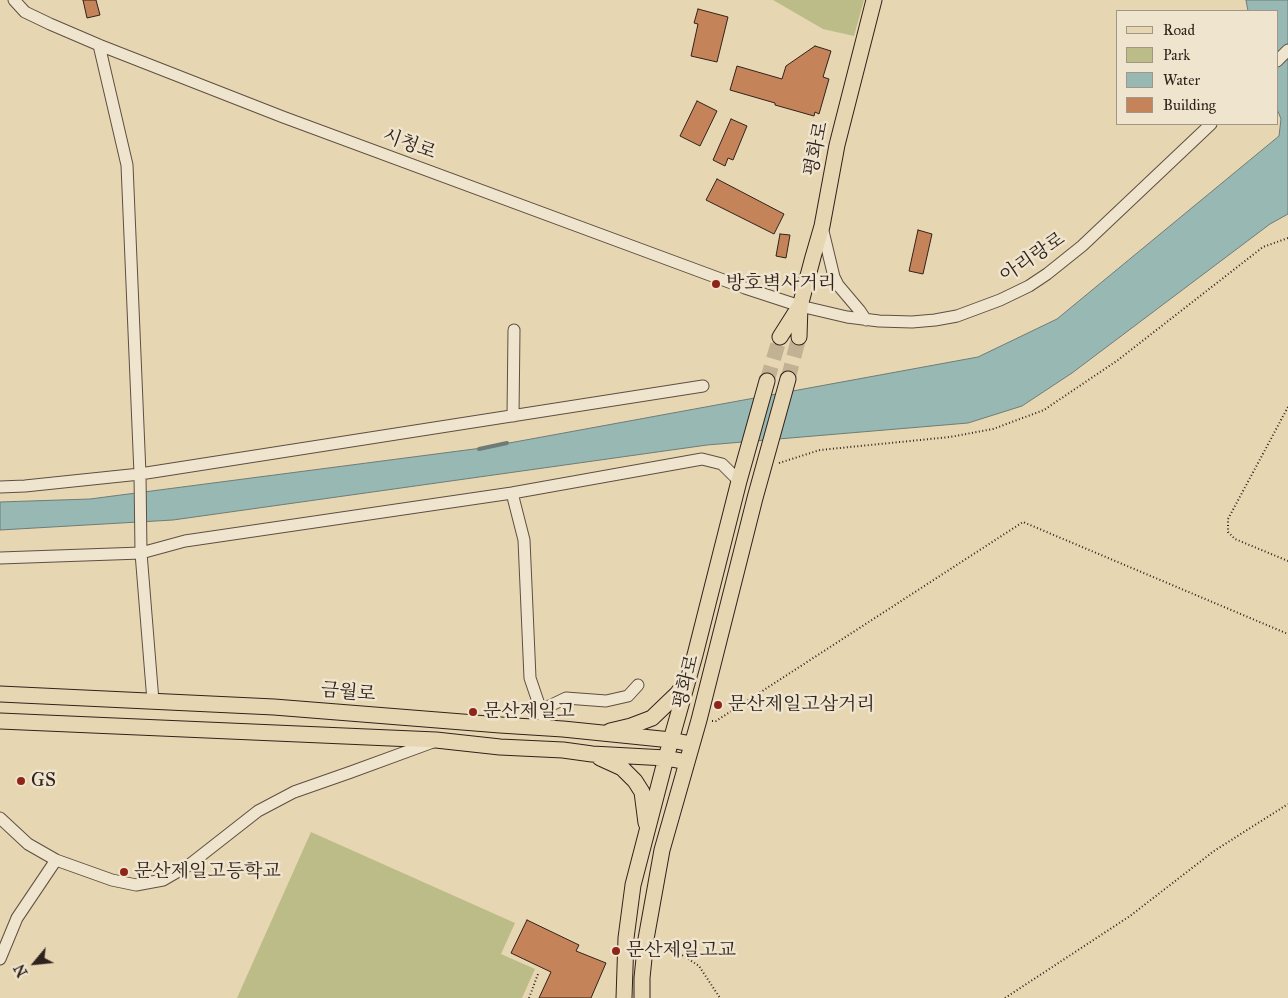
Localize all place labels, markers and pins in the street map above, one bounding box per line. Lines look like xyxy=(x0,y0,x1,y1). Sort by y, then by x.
place label: 방호벽사거리 xyxy=(726,273,836,295)
marker: 방호벽사거리 xyxy=(710,278,722,290)
place label: 문산제일고삼거리 xyxy=(728,694,875,716)
marker: 문산제일고삼거리 xyxy=(712,699,724,711)
place label: 문산제일고 xyxy=(483,701,575,723)
marker: 문산제일고 xyxy=(467,706,479,718)
place label: GS xyxy=(31,770,56,792)
marker: GS xyxy=(15,775,27,787)
place label: 문산제일고등학교 xyxy=(134,861,281,883)
marker: 문산제일고등학교 xyxy=(118,866,130,878)
place label: 문산제일고교 xyxy=(626,940,736,962)
marker: 문산제일고교 xyxy=(610,945,622,957)

